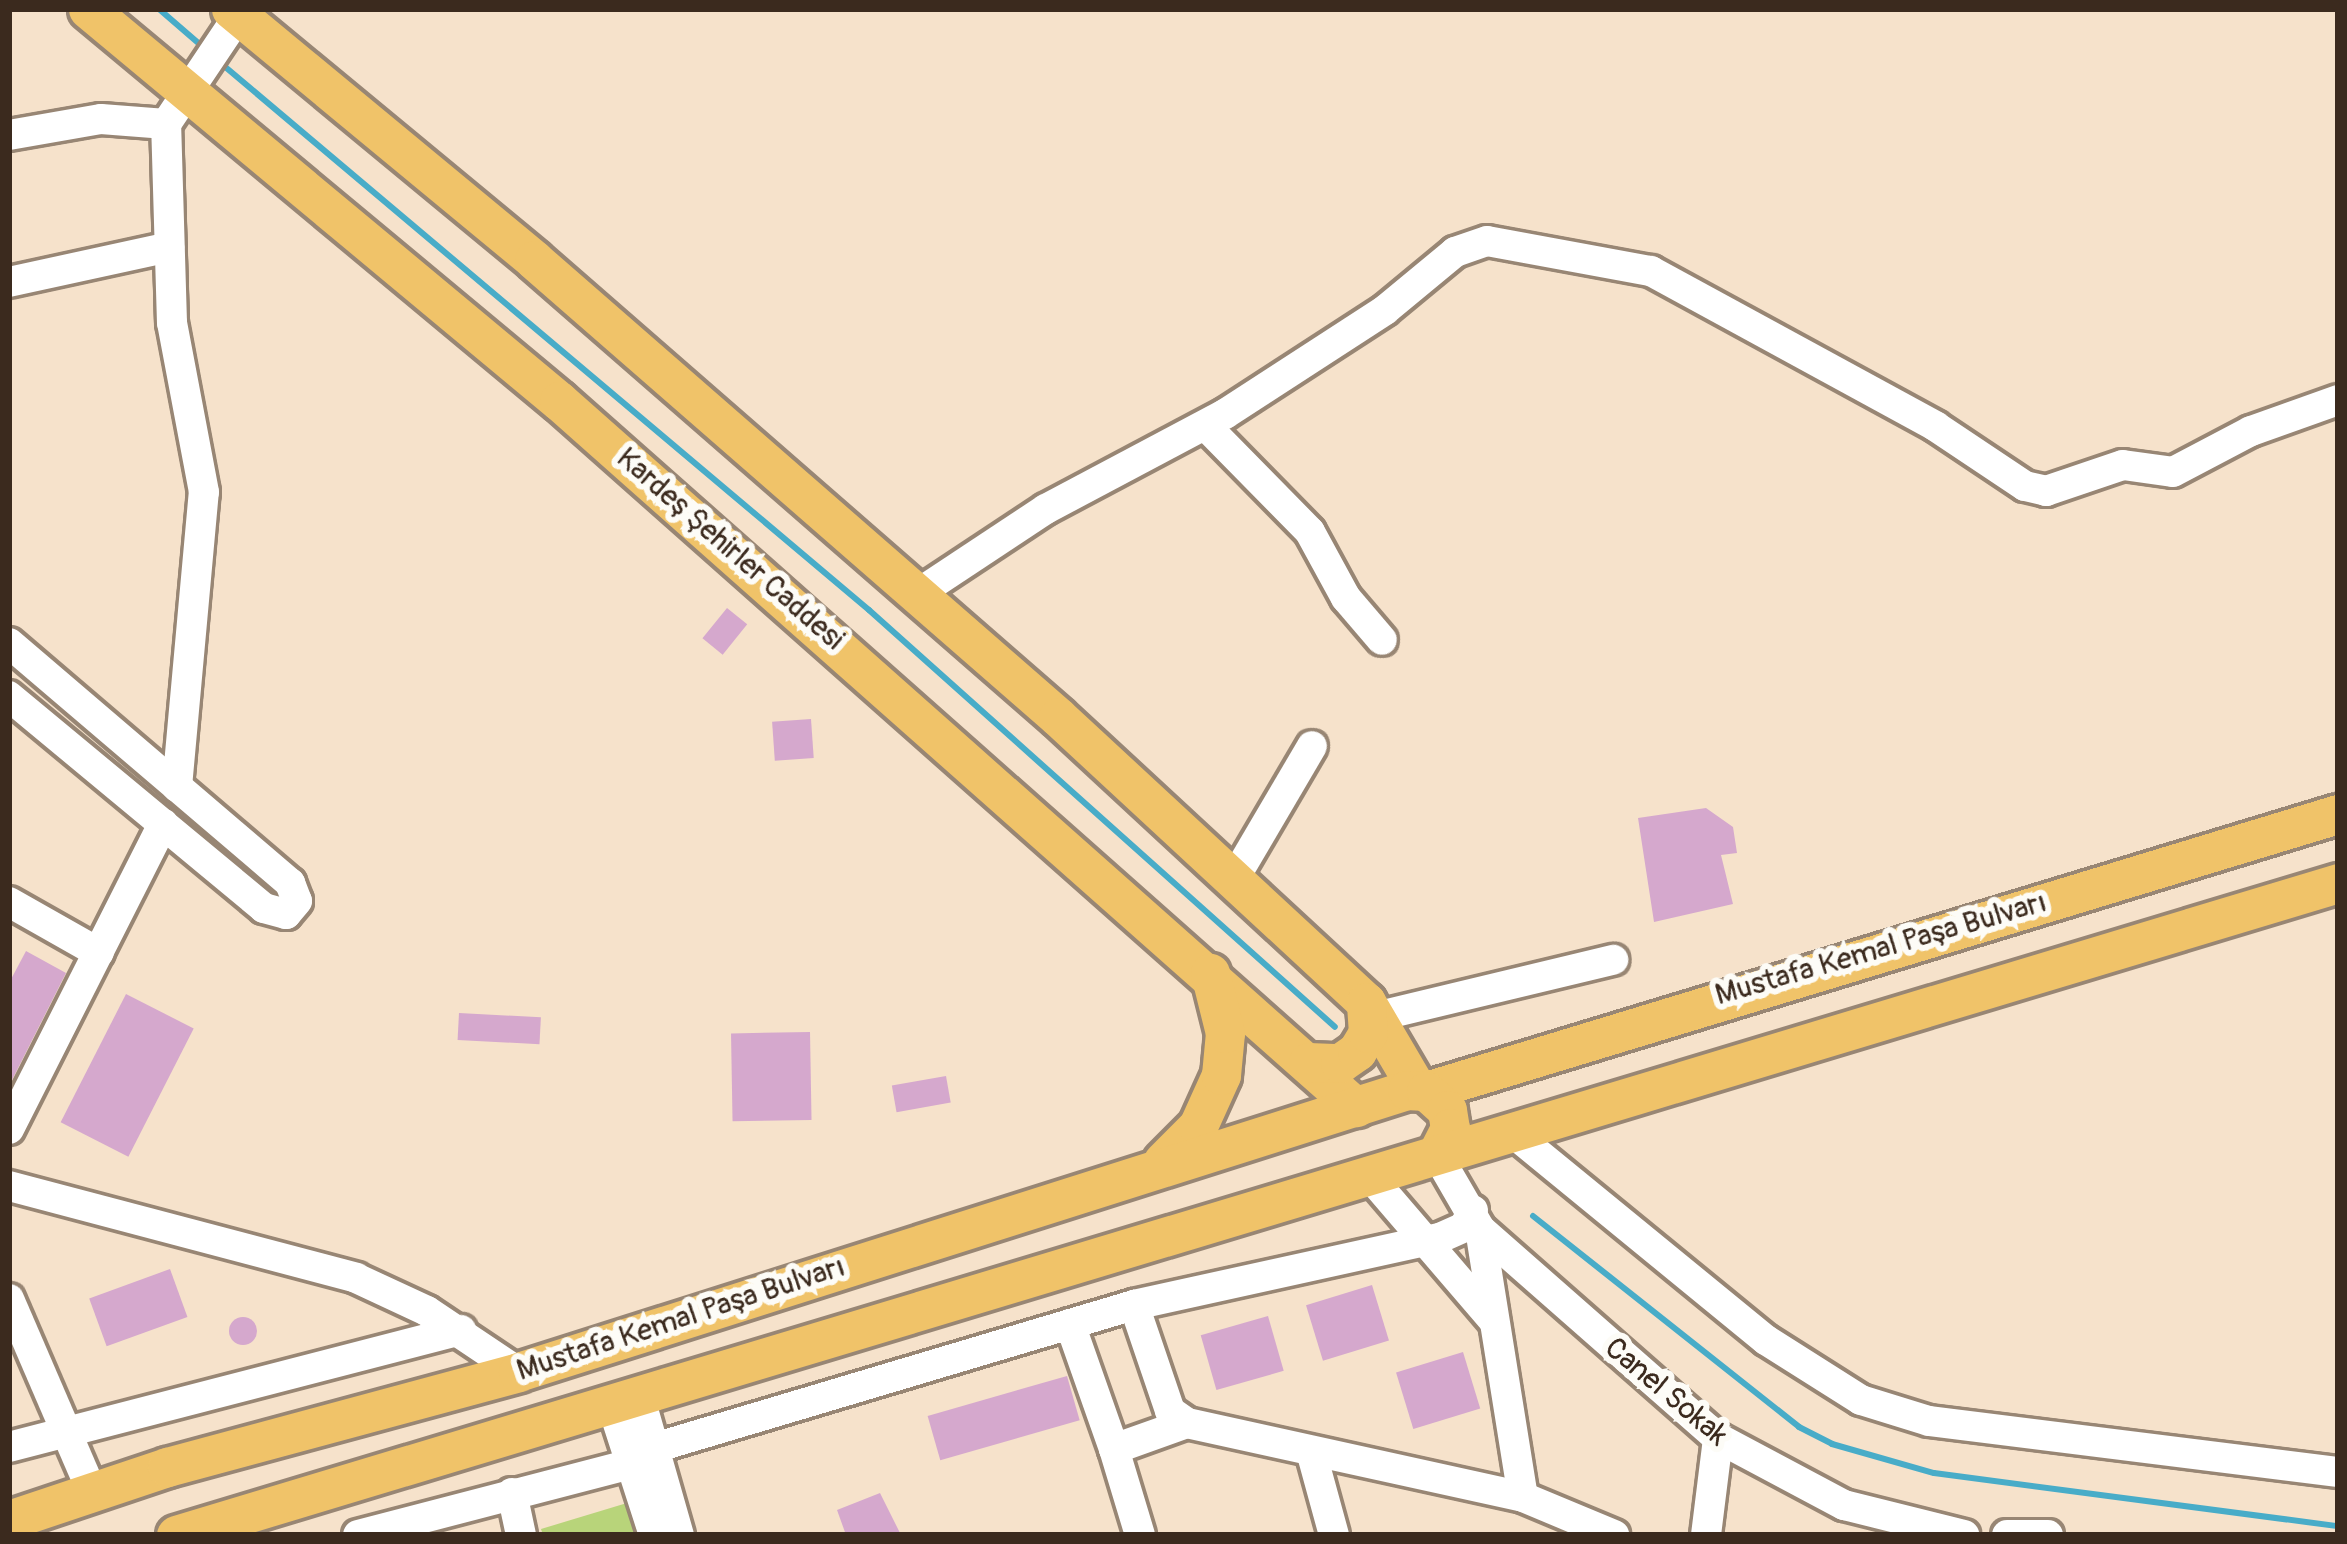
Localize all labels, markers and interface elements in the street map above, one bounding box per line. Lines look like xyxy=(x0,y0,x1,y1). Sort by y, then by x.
street label: Kardeş Şehirler Caddesi xyxy=(609,440,851,658)
street label: Mustafa Kemal Paşa Bulvarı xyxy=(1711,884,2051,1014)
street label: Mustafa Kemal Paşa Bulvarı xyxy=(512,1249,850,1389)
street label: Canel Sokak xyxy=(1597,1330,1735,1454)

